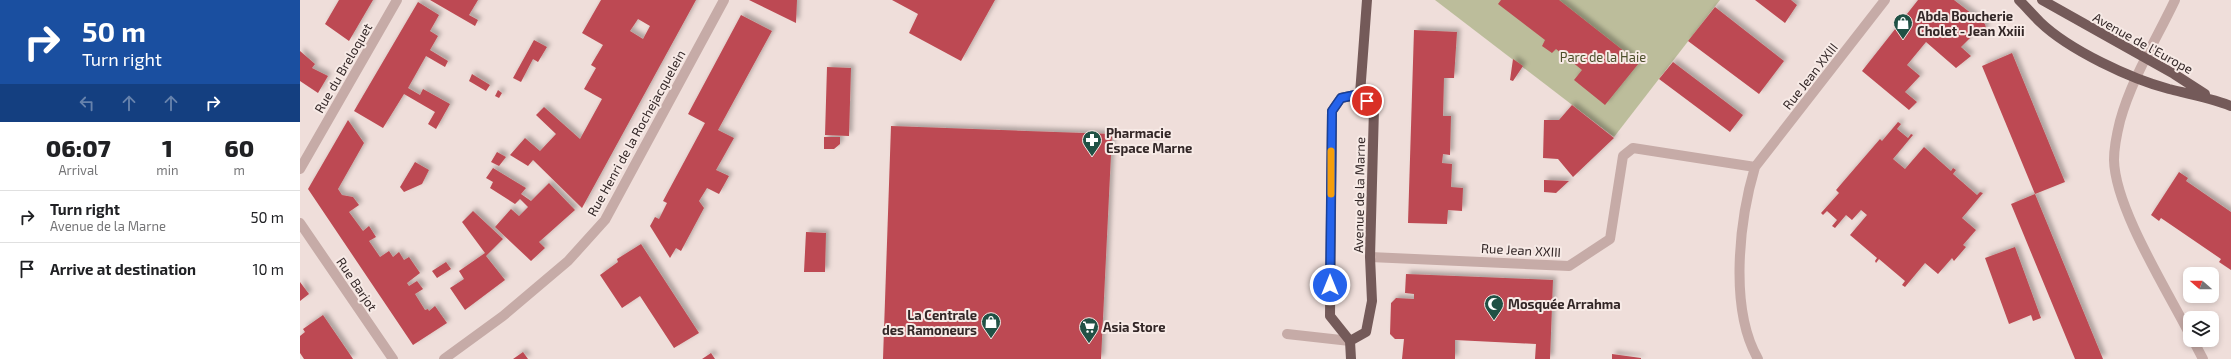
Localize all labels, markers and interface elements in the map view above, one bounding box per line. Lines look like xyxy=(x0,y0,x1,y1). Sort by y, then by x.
place label: Abda Boucherie Cholet - Jean Xxiii xyxy=(1917,8,2024,39)
street label: Avenue de l’Europe xyxy=(2090,9,2196,77)
shop icon: Abda Boucherie Cholet - Jean Xxiii xyxy=(1892,12,1914,40)
text: 50 m xyxy=(82,14,146,48)
icon: right xyxy=(16,16,68,68)
street label: Rue du Breloquet xyxy=(311,20,375,116)
street label: Rue Jean XXIII xyxy=(1779,40,1841,112)
street label: Rue Henri de la Rochejacquelein xyxy=(584,47,688,219)
text: Turn right xyxy=(82,48,162,70)
park label: Parc de la Haie xyxy=(1560,49,1646,65)
pin xyxy=(1350,84,1384,118)
icon: arrive xyxy=(1356,90,1378,112)
icon: left xyxy=(76,92,98,114)
icon: ahead xyxy=(118,92,140,114)
icon: ahead xyxy=(160,92,182,114)
icon: right xyxy=(202,92,224,114)
place label: Pharmacie Espace Marne xyxy=(1106,125,1192,156)
pharmacy icon: Pharmacie Espace Marne xyxy=(1081,129,1103,157)
text: 06:07 xyxy=(46,133,111,162)
text: 1 xyxy=(162,133,173,162)
text: 60 xyxy=(224,133,254,162)
street label: Avenue de la Marne xyxy=(1350,137,1368,253)
text: Arrival xyxy=(58,162,98,178)
text: min xyxy=(156,162,178,178)
text: m xyxy=(234,162,245,178)
text: Turn right xyxy=(50,200,120,218)
icon: right xyxy=(16,206,38,228)
text: 50 m xyxy=(250,208,284,226)
text: Avenue de la Marne xyxy=(50,218,166,234)
street label: Rue Jean XXIII xyxy=(1481,240,1561,260)
street label: Rue Barjot xyxy=(333,254,381,314)
icon: arrive xyxy=(16,258,38,280)
text: Arrive at destination xyxy=(50,260,196,278)
text: 10 m xyxy=(252,260,284,278)
position arrow xyxy=(1309,264,1351,306)
north arrow xyxy=(2183,267,2219,303)
map controls xyxy=(2183,267,2219,347)
mosque icon: Mosquée Arrahma xyxy=(1483,293,1505,321)
place label: Mosquée Arrahma xyxy=(1508,296,1621,312)
place label: La Centrale des Ramoneurs xyxy=(882,307,977,338)
shop icon: La Centrale des Ramoneurs xyxy=(980,311,1002,339)
button: layers xyxy=(2183,311,2219,347)
supermarket icon: Asia Store xyxy=(1078,316,1100,344)
place label: Asia Store xyxy=(1103,319,1166,335)

